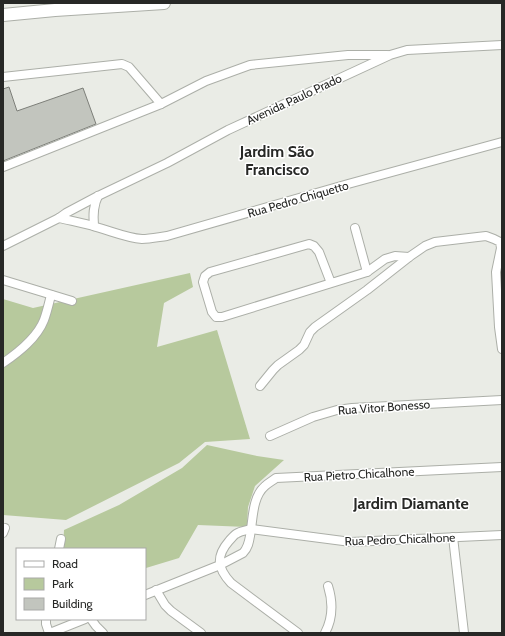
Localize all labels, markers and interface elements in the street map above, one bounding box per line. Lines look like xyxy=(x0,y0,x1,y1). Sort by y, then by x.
street label: Avenida Paulo Prado xyxy=(244,70,344,128)
district label: Jardim São Francisco xyxy=(239,142,314,179)
street label: Rua Pedro Chiquetto xyxy=(246,177,351,221)
street label: Rua Vitor Bonesso xyxy=(337,396,431,418)
street label: Rua Pietro Chicalhone xyxy=(303,464,415,484)
district label: Jardim Diamante xyxy=(352,494,469,513)
street label: Rua Pedro Chicalhone xyxy=(344,530,456,548)
legend xyxy=(16,548,146,620)
text: Road xyxy=(52,556,78,571)
text: Park xyxy=(52,576,74,591)
text: Building xyxy=(52,596,94,611)

